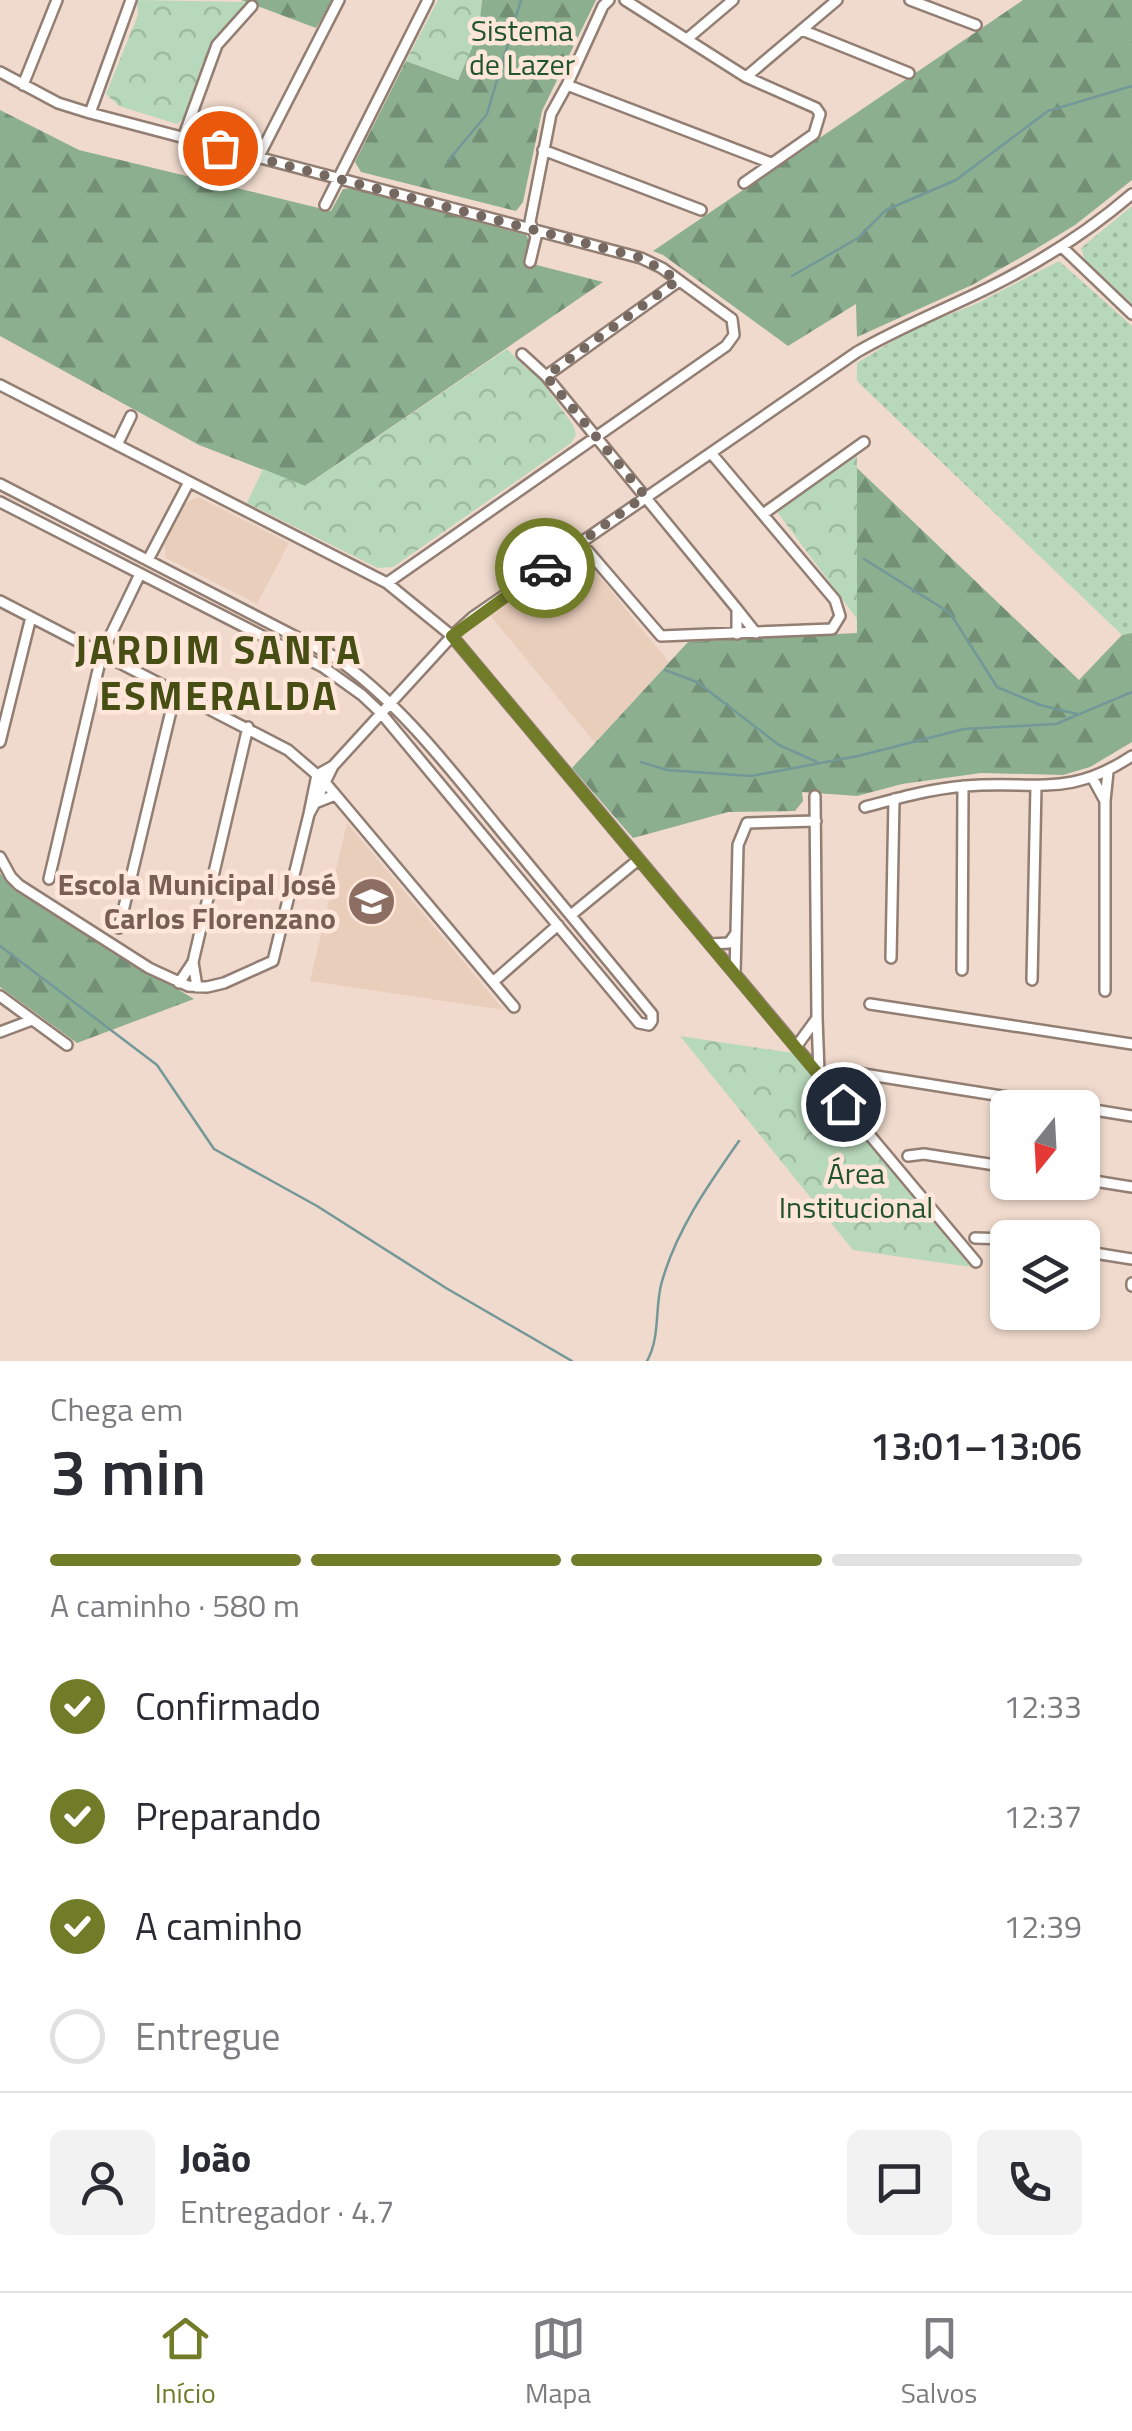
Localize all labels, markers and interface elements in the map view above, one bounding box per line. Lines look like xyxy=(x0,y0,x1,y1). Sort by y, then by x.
park label: Sistema de Lazer xyxy=(469,7,575,87)
pin xyxy=(178,106,263,191)
icon: bag xyxy=(193,121,248,176)
courier xyxy=(495,518,595,618)
icon: car xyxy=(518,541,573,596)
district label: JARDIM SANTA ESMERALDA xyxy=(75,619,363,726)
place label: Escola Municipal José Carlos Florenzano xyxy=(58,861,336,941)
school or university icon: Escola Municipal José Carlos Florenzano xyxy=(345,876,397,928)
pin xyxy=(801,1062,886,1147)
icon: home xyxy=(816,1077,871,1132)
north arrow xyxy=(990,1090,1100,1200)
map controls xyxy=(990,1090,1100,1330)
park label: Área Institucional xyxy=(779,1150,933,1230)
button: layers xyxy=(990,1220,1100,1330)
text: Chega em xyxy=(50,1385,183,1433)
text: 13:01–13:06 xyxy=(870,1417,1082,1475)
text: 3 min xyxy=(50,1421,206,1520)
text: A caminho · 580 m xyxy=(50,1581,300,1629)
text: Confirmado xyxy=(135,1677,321,1735)
icon: check xyxy=(50,1679,105,1734)
text: 12:33 xyxy=(1003,1682,1082,1730)
text: Preparando xyxy=(135,1787,321,1845)
icon: check xyxy=(50,1789,105,1844)
text: 12:37 xyxy=(1003,1792,1082,1840)
text: A caminho xyxy=(135,1897,303,1955)
icon: check xyxy=(50,1899,105,1954)
text: 12:39 xyxy=(1003,1902,1082,1950)
text: Entregue xyxy=(135,2007,281,2065)
text: João xyxy=(180,2129,251,2187)
button: person xyxy=(50,2130,155,2235)
button: chat xyxy=(847,2130,952,2235)
button: phone xyxy=(977,2130,1082,2235)
text: Entregador · 4.7 xyxy=(180,2187,394,2235)
tab: Início xyxy=(155,2311,216,2414)
tab: Mapa xyxy=(525,2311,591,2414)
tab: Salvos xyxy=(901,2311,977,2414)

